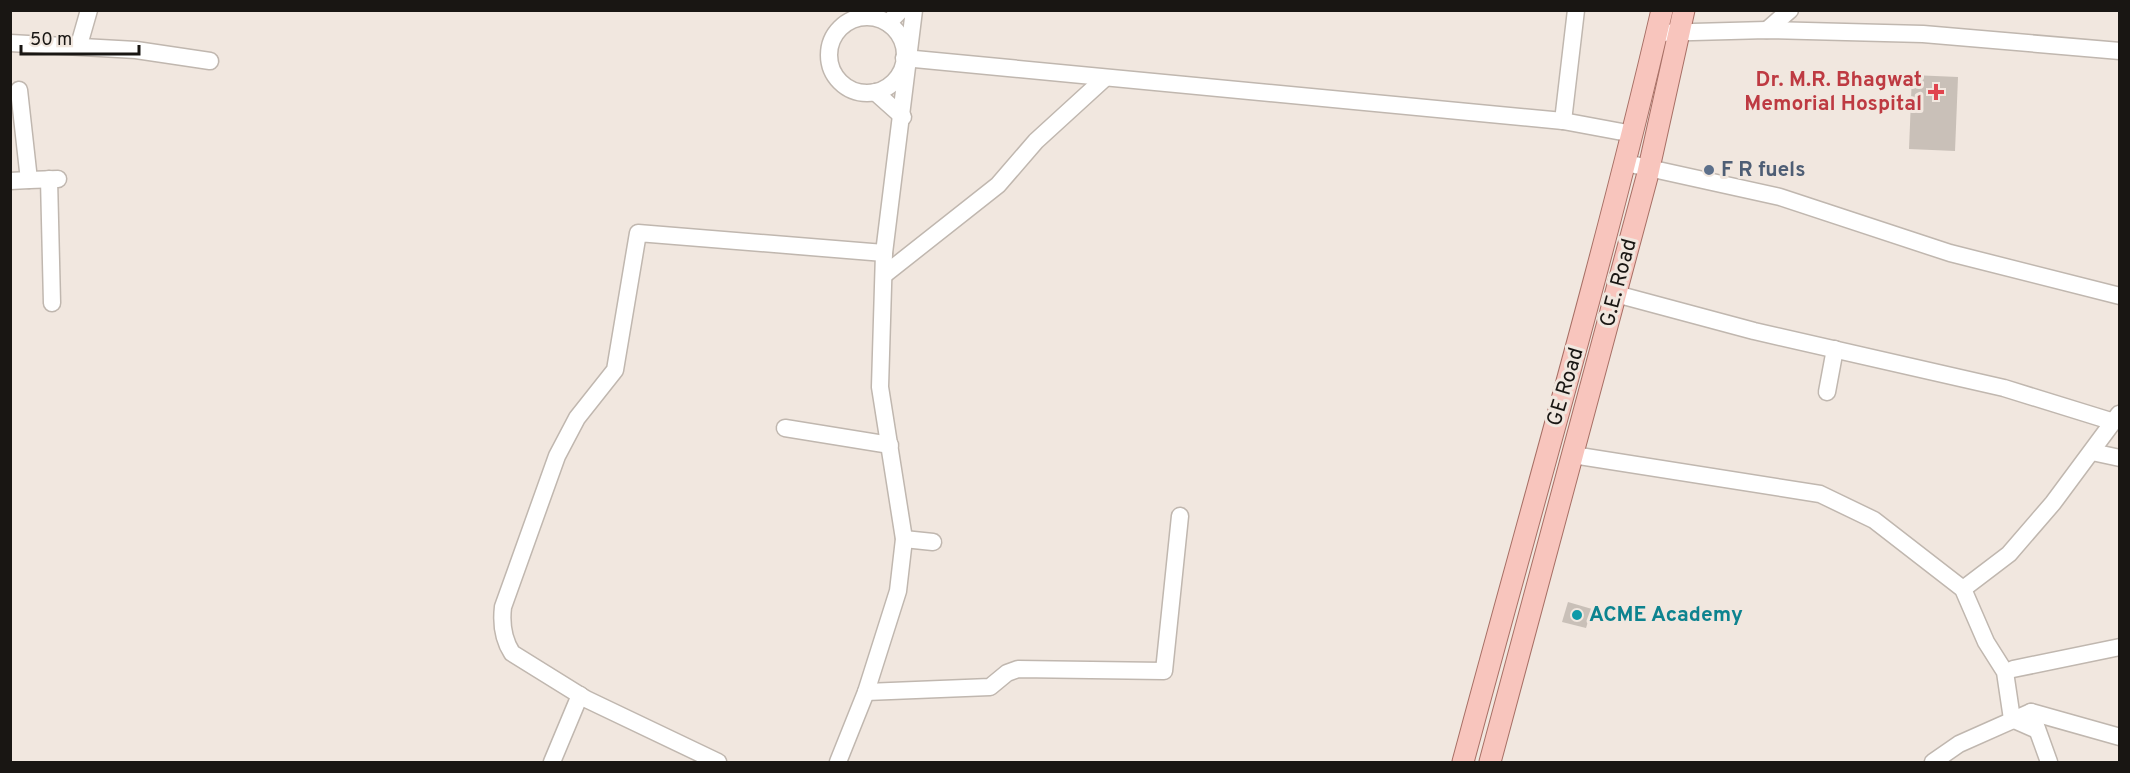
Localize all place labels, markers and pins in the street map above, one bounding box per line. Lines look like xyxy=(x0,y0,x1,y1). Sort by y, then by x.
place label: Dr. M.R. Bhagwat Memorial Hospital xyxy=(1744,67,1922,118)
marker: Dr. M.R. Bhagwat Memorial Hospital xyxy=(1927,83,1945,101)
place label: F R fuels xyxy=(1721,157,1806,184)
marker: F R fuels xyxy=(1702,163,1716,177)
place label: ACME Academy xyxy=(1589,602,1743,629)
marker: ACME Academy xyxy=(1570,608,1584,622)

